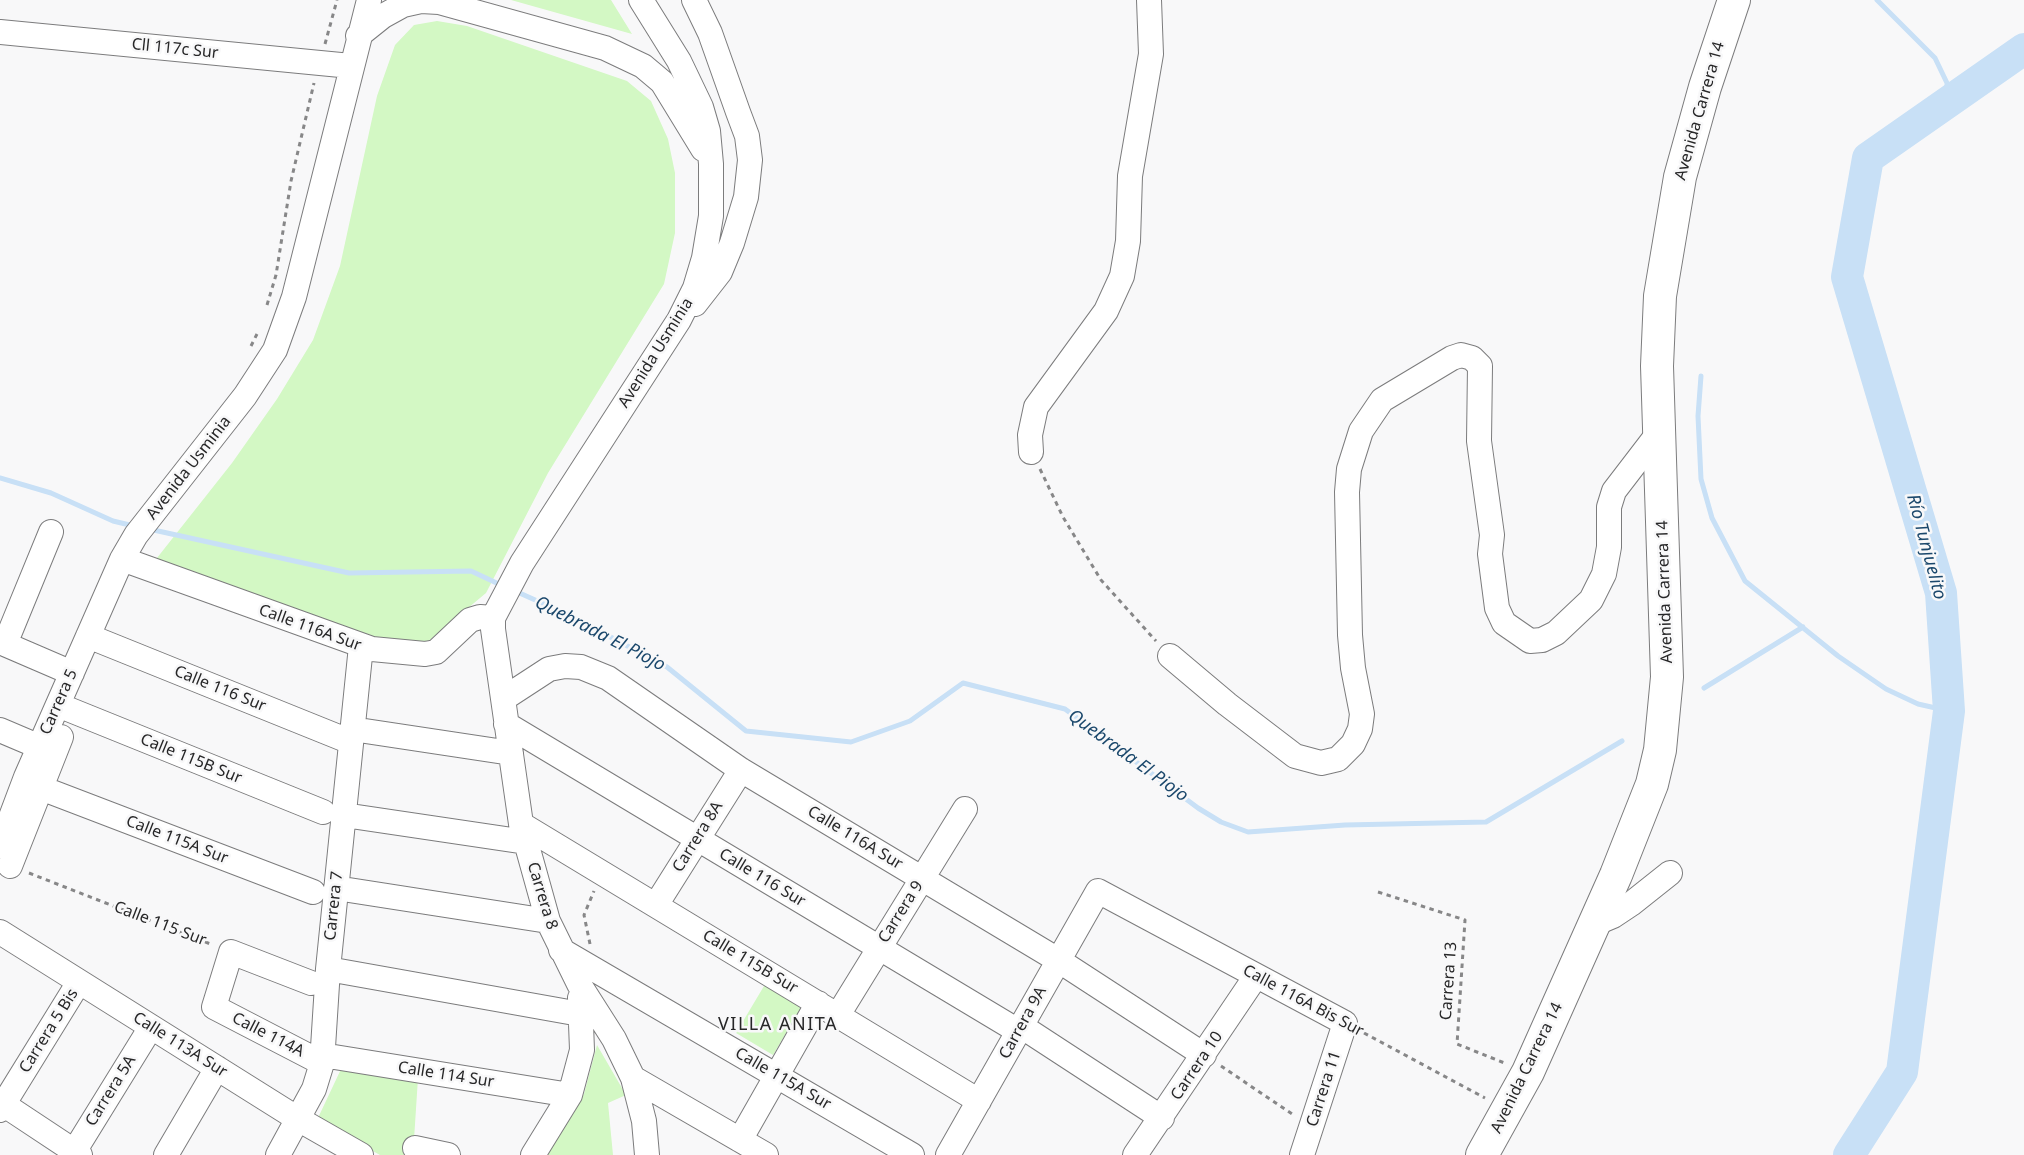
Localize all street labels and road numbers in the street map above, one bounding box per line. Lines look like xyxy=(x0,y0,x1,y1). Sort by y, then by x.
street label: Cll 117c Sur xyxy=(131,35,219,63)
street label: Avenida Carrera 14 xyxy=(1671,40,1729,182)
street label: Avenida Usminia xyxy=(615,295,697,411)
street label: Avenida Usminia xyxy=(143,413,235,523)
street label: Avenida Carrera 14 xyxy=(1653,520,1677,664)
street label: Calle 116A Sur xyxy=(256,601,364,655)
street label: Calle 116 Sur xyxy=(171,662,269,716)
street label: Carrera 5 xyxy=(36,666,82,738)
street label: Calle 115B Sur xyxy=(137,730,245,788)
street label: Carrera 8A xyxy=(669,798,727,876)
street label: Calle 116A Sur xyxy=(804,802,906,874)
street label: Calle 115A Sur xyxy=(123,812,231,868)
street label: Calle 116 Sur xyxy=(715,845,809,911)
street label: Carrera 8 xyxy=(523,860,561,932)
street label: Carrera 7 xyxy=(321,870,347,942)
street label: Carrera 9 xyxy=(874,877,928,947)
street label: Calle 115 Sur xyxy=(111,898,209,950)
street label: Calle 115B Sur xyxy=(699,926,801,998)
street label: Carrera 13 xyxy=(1437,941,1461,1021)
street label: Calle 116A Bis Sur xyxy=(1239,961,1367,1041)
street label: Carrera 9A xyxy=(995,983,1051,1063)
street label: Carrera 5 Bis xyxy=(15,985,83,1077)
street label: Avenida Carrera 14 xyxy=(1487,999,1567,1137)
street label: Calle 113A Sur xyxy=(129,1008,231,1082)
street label: Calle 114A xyxy=(229,1009,307,1061)
street label: Carrera 10 xyxy=(1167,1028,1227,1104)
street label: Calle 115A Sur xyxy=(732,1044,834,1114)
street label: Carrera 11 xyxy=(1303,1049,1345,1129)
street label: Carrera 5A xyxy=(82,1052,140,1130)
street label: Calle 114 Sur xyxy=(396,1058,496,1092)

